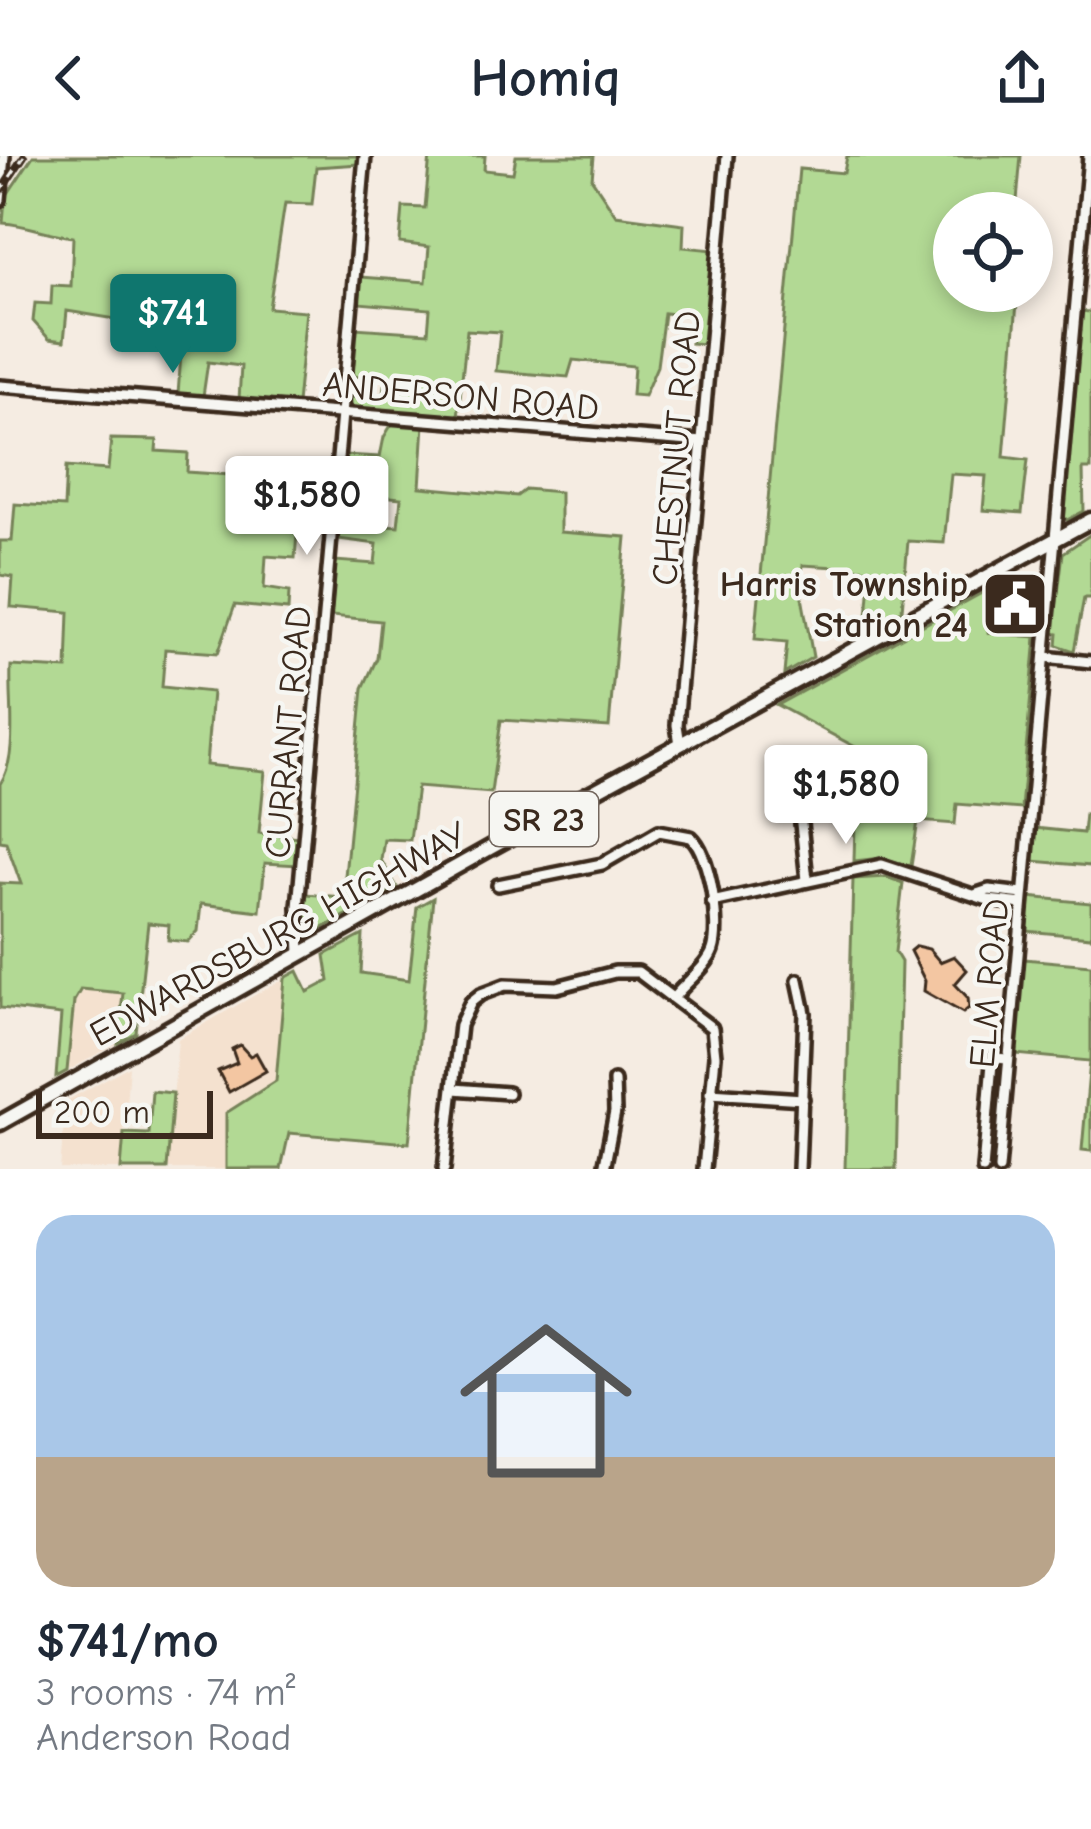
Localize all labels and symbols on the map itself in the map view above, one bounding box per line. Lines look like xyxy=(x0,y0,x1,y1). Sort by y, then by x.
pin: $741 xyxy=(102,274,244,376)
street label: CHESTNUT ROAD xyxy=(644,309,709,587)
street label: ANDERSON ROAD xyxy=(321,364,601,429)
pin: $1,580 xyxy=(209,456,405,558)
place label: Harris Township Station 24 xyxy=(720,564,968,646)
public building icon: Harris Township Station 24 xyxy=(980,569,1050,639)
street label: CURRANT ROAD xyxy=(257,604,320,860)
pin: $1,580 xyxy=(748,745,944,847)
road number: SR 23 xyxy=(490,792,598,846)
street label: EDWARDSBURG HIGHWAY xyxy=(83,813,475,1055)
street label: ELM ROAD xyxy=(962,897,1017,1070)
scale bar xyxy=(36,1085,213,1138)

